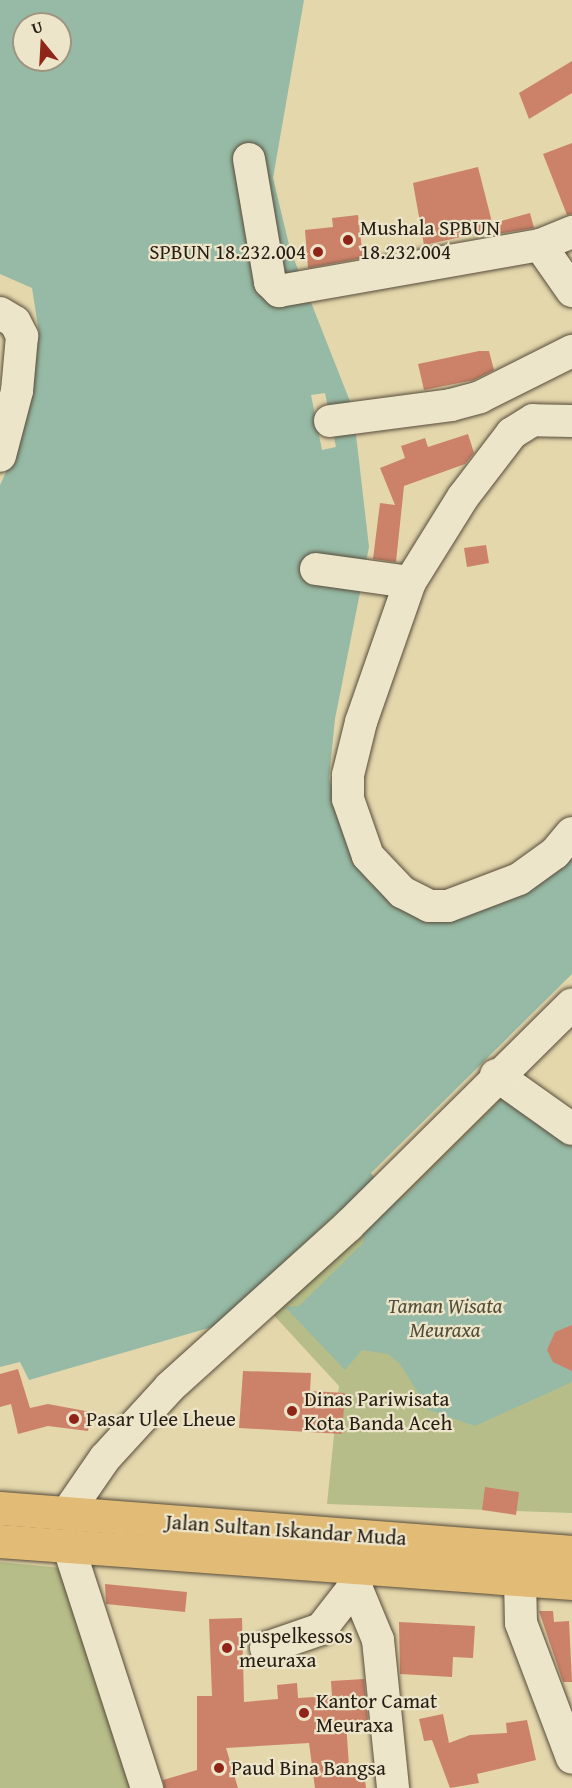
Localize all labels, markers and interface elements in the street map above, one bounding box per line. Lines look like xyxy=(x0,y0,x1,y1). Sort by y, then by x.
north arrow xyxy=(12,12,72,72)
text: U xyxy=(28,14,46,40)
place label: Mushala SPBUN 18.232.004 xyxy=(360,215,500,265)
marker: Mushala SPBUN 18.232.004 xyxy=(341,233,355,247)
place label: SPBUN 18.232.004 xyxy=(149,239,306,265)
marker: SPBUN 18.232.004 xyxy=(311,245,325,259)
park label: Taman Wisata Meuraxa xyxy=(387,1293,503,1343)
place label: Dinas Pariwisata Kota Banda Aceh xyxy=(304,1386,452,1436)
marker: Dinas Pariwisata Kota Banda Aceh xyxy=(285,1404,299,1418)
place label: Pasar Ulee Lheue xyxy=(86,1406,236,1432)
marker: Pasar Ulee Lheue xyxy=(67,1412,81,1426)
street label: Jalan Sultan Iskandar Muda xyxy=(165,1509,407,1551)
place label: puspelkessos meuraxa xyxy=(239,1623,353,1673)
marker: puspelkessos meuraxa xyxy=(220,1641,234,1655)
place label: Kantor Camat Meuraxa xyxy=(316,1688,437,1738)
marker: Kantor Camat Meuraxa xyxy=(297,1706,311,1720)
place label: Paud Bina Bangsa xyxy=(231,1755,386,1781)
marker: Paud Bina Bangsa xyxy=(212,1761,226,1775)

